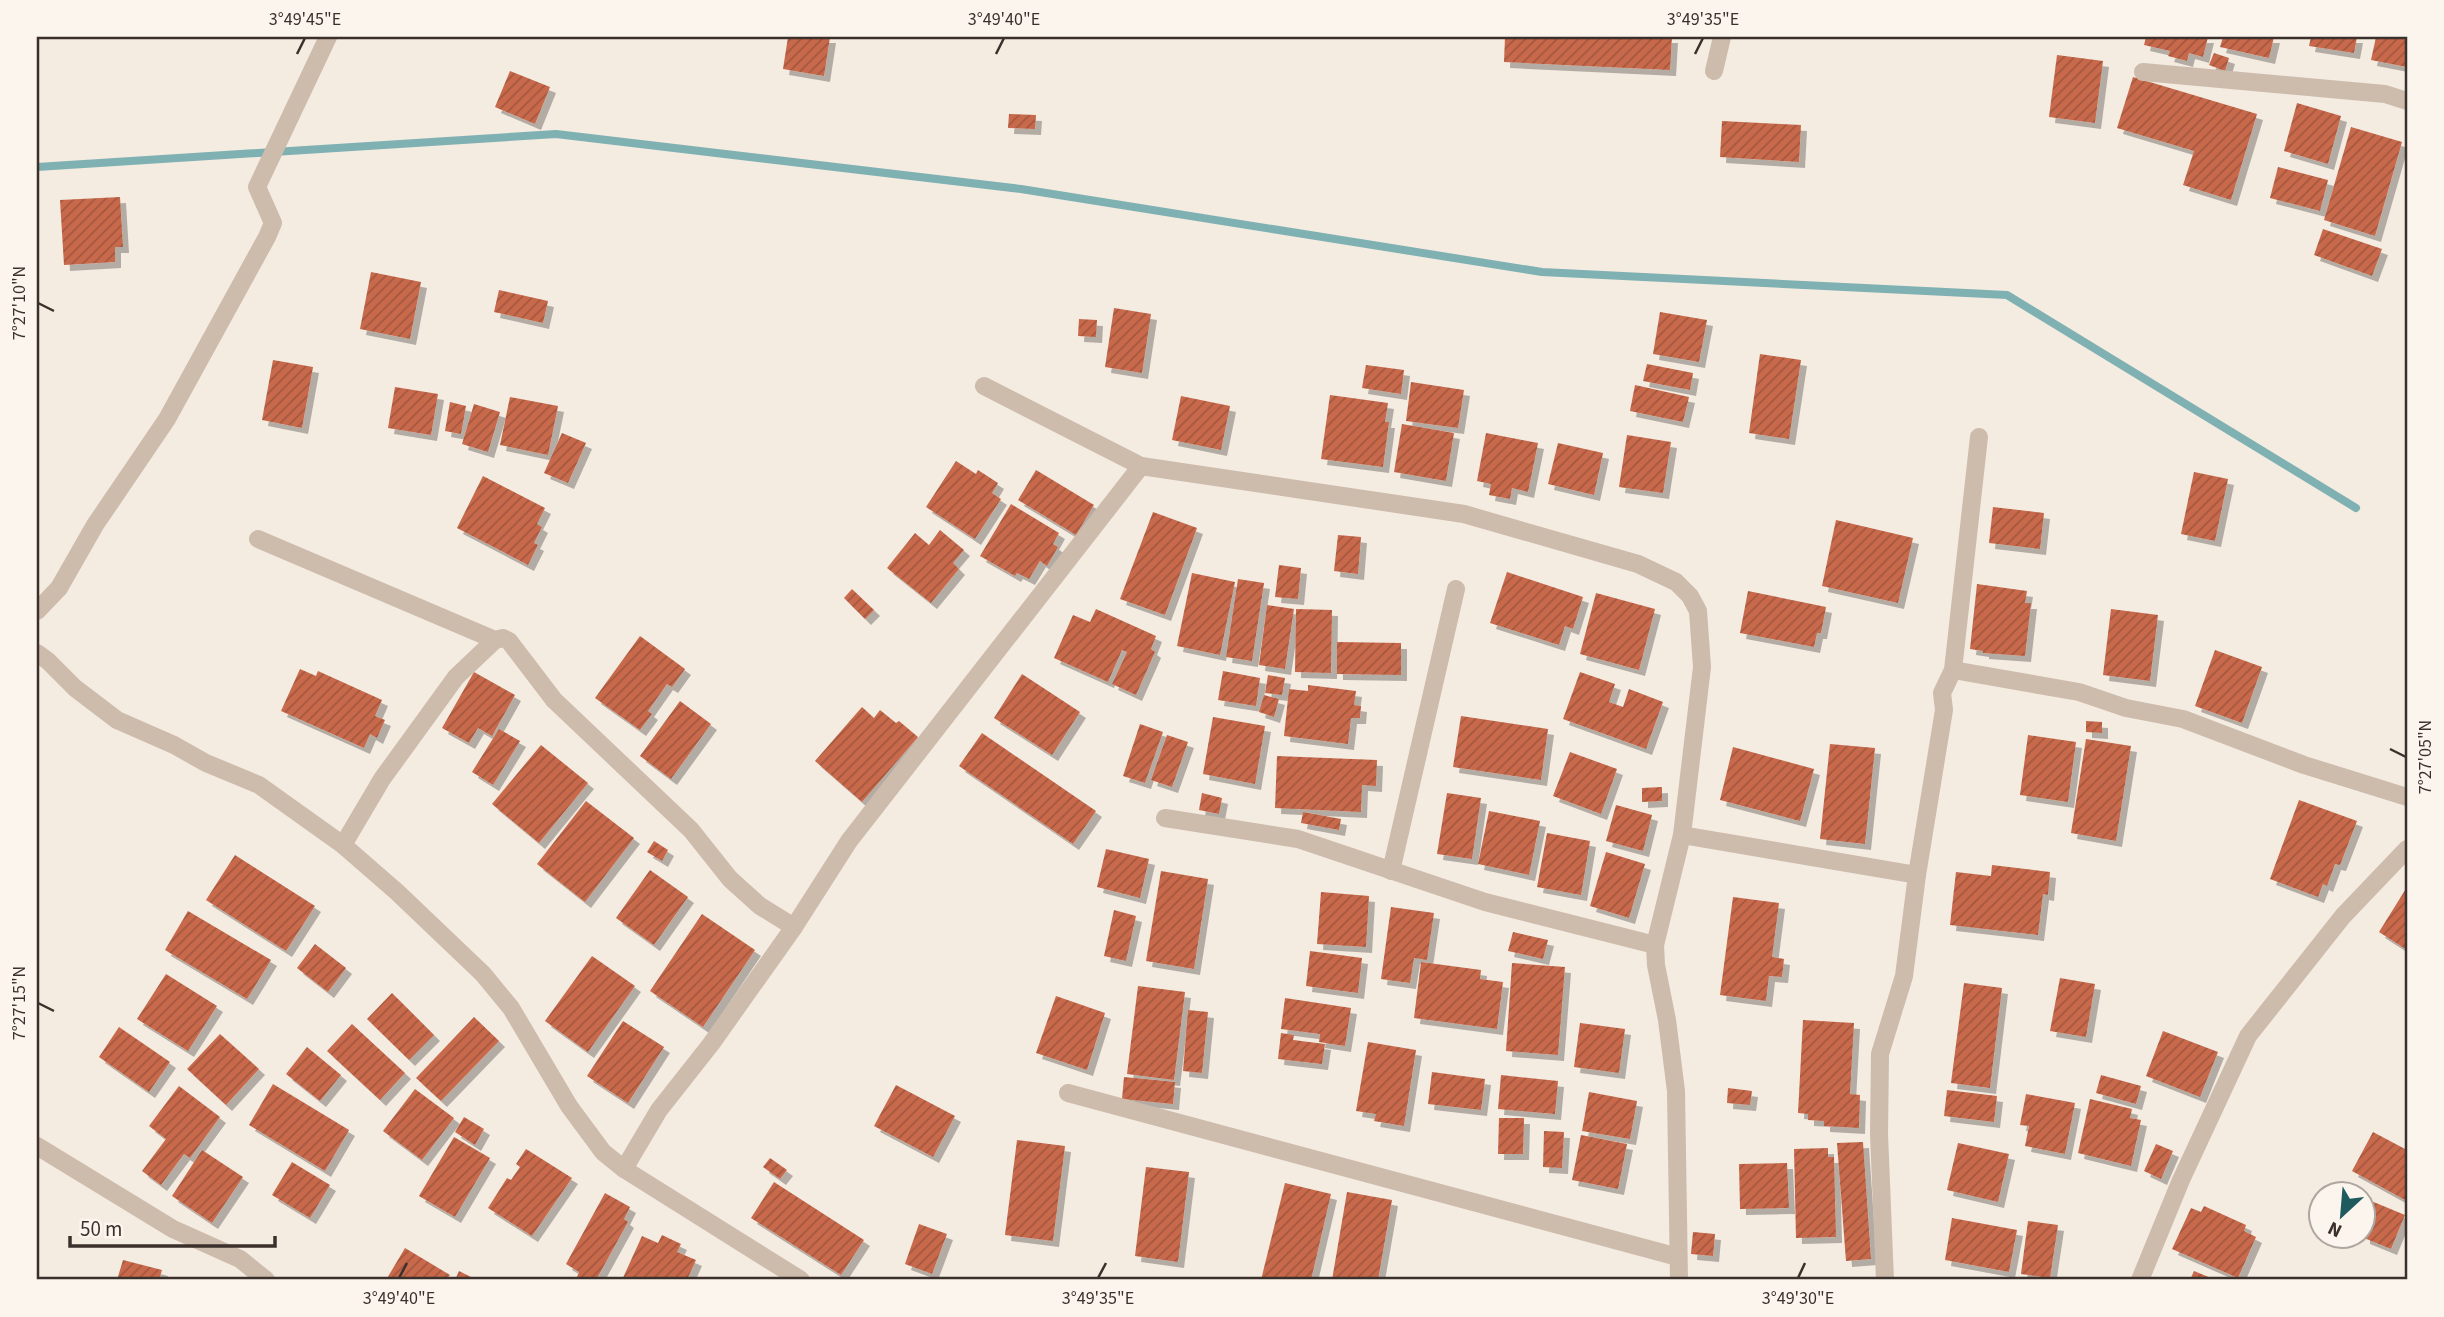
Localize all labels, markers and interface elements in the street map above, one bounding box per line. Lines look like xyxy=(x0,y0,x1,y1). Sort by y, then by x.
text: 3°49'45"E xyxy=(269,7,341,32)
text: 3°49'40"E xyxy=(968,7,1040,32)
text: 3°49'35"E xyxy=(1667,7,1739,32)
text: 7°27'10"N xyxy=(7,266,32,340)
text: 7°27'05"N xyxy=(2413,720,2438,794)
text: 7°27'15"N xyxy=(7,966,32,1040)
north arrow xyxy=(2308,1180,2378,1250)
scale bar xyxy=(70,1205,275,1249)
text: 50 m xyxy=(80,1214,122,1244)
text: N xyxy=(2324,1214,2347,1244)
text: 3°49'40"E xyxy=(363,1286,435,1311)
text: 3°49'35"E xyxy=(1062,1286,1134,1311)
text: 3°49'30"E xyxy=(1762,1286,1834,1311)

